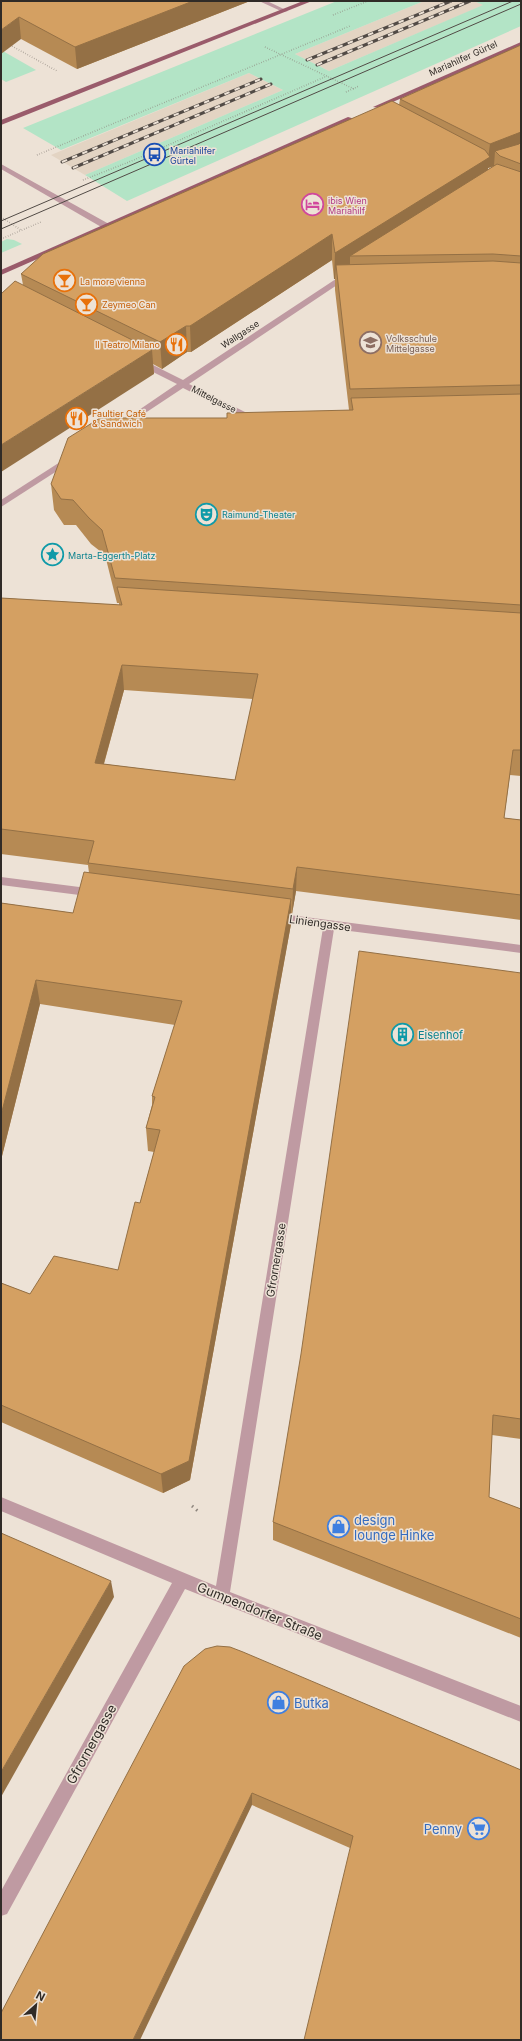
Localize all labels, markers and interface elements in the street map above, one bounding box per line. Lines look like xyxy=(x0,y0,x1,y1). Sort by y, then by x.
street label: Mariahilfer Gürtel xyxy=(427,38,499,78)
bus stop icon: Mariahilfer Gürtel xyxy=(141,142,167,168)
place label: Mariahilfer Gürtel xyxy=(170,145,216,166)
hotel icon: ibis Wien Mariahilf xyxy=(299,192,325,218)
place label: ibis Wien Mariahilf xyxy=(328,195,367,216)
bar icon: La more vienna xyxy=(51,268,77,294)
place label: La more vienna xyxy=(80,276,145,287)
bar icon: Zeymeo Can xyxy=(74,291,100,317)
place label: Zeymeo Can xyxy=(102,299,156,310)
street label: Wallgasse xyxy=(219,318,261,350)
school or university icon: Volksschule Mittelgasse xyxy=(357,330,383,356)
restaurant icon: Il Teatro Milano xyxy=(163,331,189,357)
place label: Volksschule Mittelgasse xyxy=(386,333,437,354)
place label: Il Teatro Milano xyxy=(95,339,160,350)
street label: Mittelgasse xyxy=(190,383,238,415)
restaurant icon: Faultier Café & Sandwich xyxy=(63,405,89,431)
place label: Faultier Café & Sandwich xyxy=(92,408,146,429)
theatre icon: Raimund-Theater xyxy=(194,501,220,527)
place label: Raimund-Theater xyxy=(222,509,296,520)
place icon: Marta-Eggerth-Platz xyxy=(40,542,66,568)
place label: Marta-Eggerth-Platz xyxy=(68,550,155,561)
street label: Liniengasse xyxy=(288,912,352,934)
building icon: Eisenhof xyxy=(390,1022,416,1048)
place label: Eisenhof xyxy=(418,1028,463,1042)
street label: Gfrornergasse xyxy=(263,1222,289,1298)
place label: design lounge Hinke xyxy=(354,1512,434,1543)
shop icon: design lounge Hinke xyxy=(325,1514,351,1540)
street label: Gumpendorfer Straße xyxy=(195,1579,325,1643)
shop icon: Butka xyxy=(266,1690,292,1716)
place label: Butka xyxy=(294,1695,329,1711)
street label: Gfrornergasse xyxy=(63,1701,119,1787)
supermarket icon: Penny xyxy=(465,1816,491,1842)
place label: Penny xyxy=(424,1821,462,1837)
north arrow xyxy=(16,1985,56,2025)
text: N xyxy=(34,1988,47,2004)

